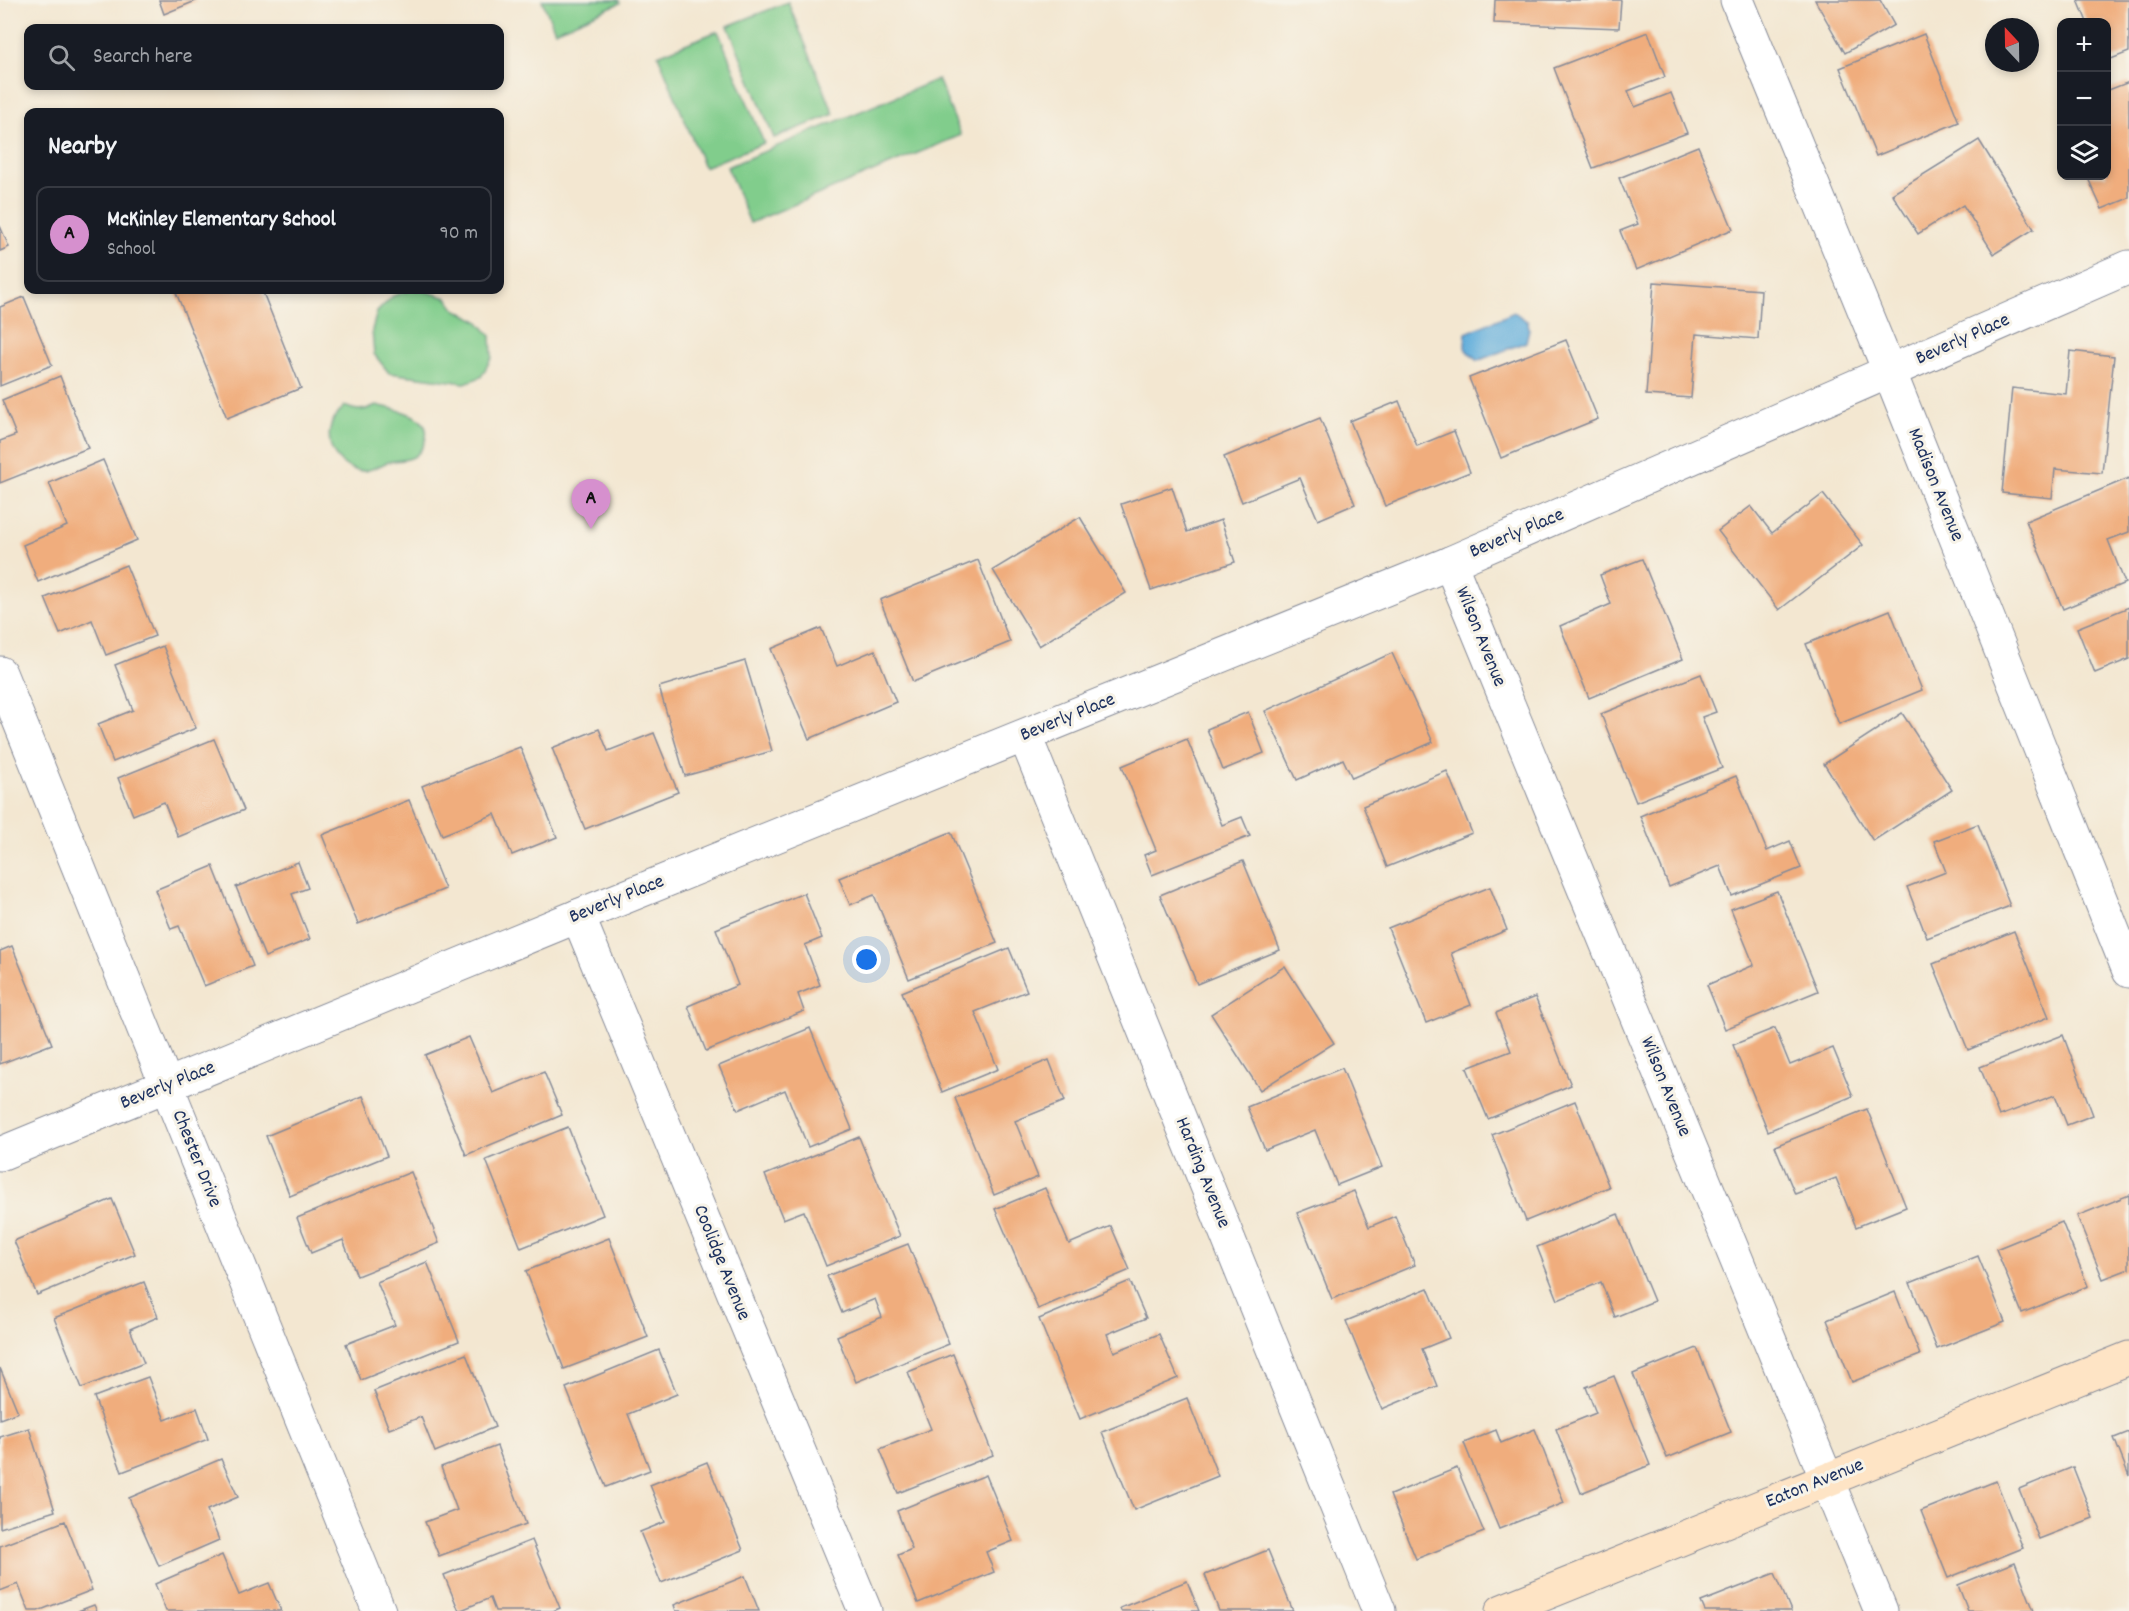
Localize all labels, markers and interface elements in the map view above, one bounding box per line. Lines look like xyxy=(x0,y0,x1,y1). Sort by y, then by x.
north arrow xyxy=(1985,18,2039,72)
map controls xyxy=(2057,18,2111,180)
button: + xyxy=(2057,18,2111,72)
search box xyxy=(24,24,504,90)
icon: search xyxy=(45,41,78,74)
text: Search here xyxy=(93,42,192,73)
button: − xyxy=(2057,72,2111,126)
button: layers xyxy=(2057,126,2111,180)
text: Nearby xyxy=(48,129,116,166)
text: McKinley Elementary School xyxy=(107,205,336,236)
text: A xyxy=(64,220,75,248)
text: 90 m xyxy=(440,220,478,248)
text: School xyxy=(107,236,156,264)
street label: Beverly Place xyxy=(1911,307,2015,373)
street label: Madison Avenue xyxy=(1900,424,1971,546)
pin: A xyxy=(572,480,610,529)
street label: Beverly Place xyxy=(1465,501,1569,566)
street label: Wilson Avenue xyxy=(1447,583,1513,691)
street label: Beverly Place xyxy=(1016,686,1120,750)
street label: Beverly Place xyxy=(565,868,669,932)
your location xyxy=(852,945,881,974)
street label: Wilson Avenue xyxy=(1632,1033,1698,1141)
street label: Beverly Place xyxy=(116,1054,220,1118)
street label: Chester Drive xyxy=(164,1106,228,1212)
street label: Harding Avenue xyxy=(1167,1113,1237,1233)
street label: Coolidge Avenue xyxy=(685,1201,757,1325)
street label: Eaton Avenue xyxy=(1762,1452,1868,1516)

